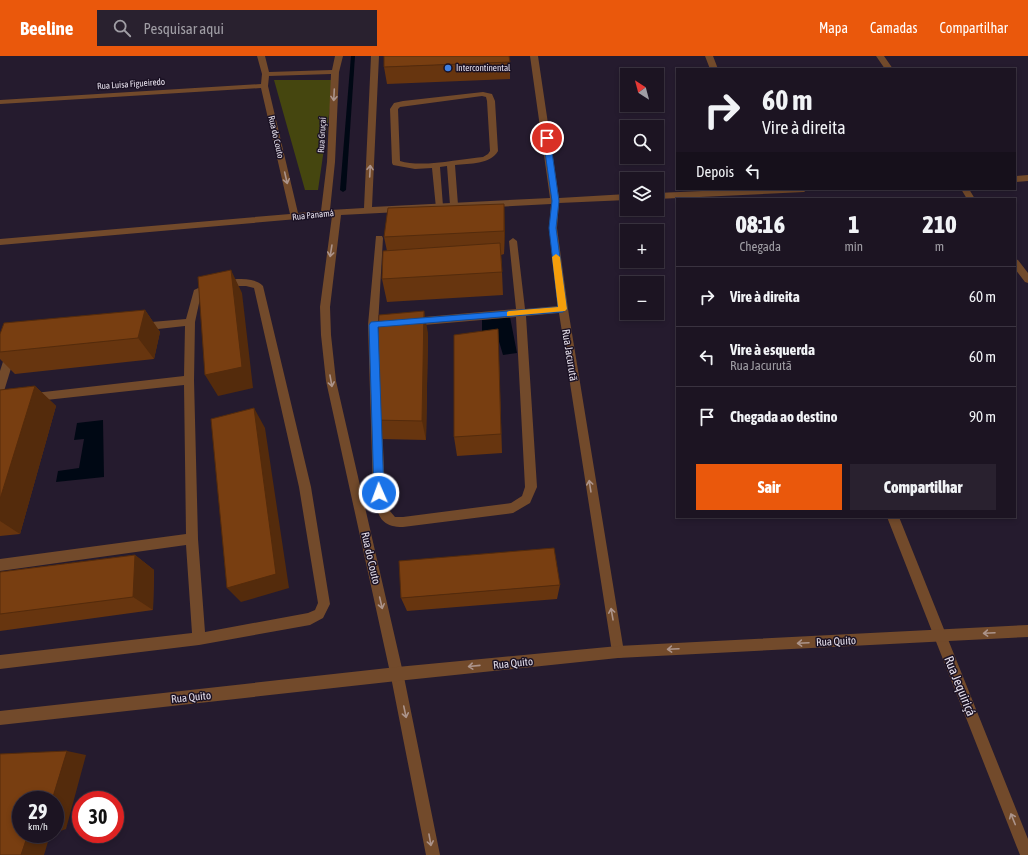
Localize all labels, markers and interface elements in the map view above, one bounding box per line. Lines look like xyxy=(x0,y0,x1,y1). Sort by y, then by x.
search box xyxy=(97,10,377,46)
text: Beeline xyxy=(20,17,73,39)
icon: search xyxy=(111,17,133,39)
text: Pesquisar aqui xyxy=(143,20,224,37)
text: Mapa xyxy=(819,20,848,36)
text: Camadas xyxy=(870,20,918,36)
text: Compartilhar xyxy=(940,20,1008,36)
marker: Intercontinental xyxy=(443,63,453,73)
place label: Intercontinental xyxy=(456,63,511,73)
north arrow xyxy=(620,68,664,112)
map controls xyxy=(620,68,664,320)
street label: Rua Luisa Figueiredo xyxy=(97,77,165,91)
icon: right xyxy=(696,84,748,136)
text: 60 m xyxy=(762,84,812,116)
one-way arrow xyxy=(330,88,338,101)
street label: Rua do Couto xyxy=(266,115,286,159)
street label: Rua Gruçaí xyxy=(316,117,328,153)
text: Vire à direita xyxy=(762,117,846,138)
button: search xyxy=(620,120,664,164)
pin xyxy=(530,121,564,155)
icon: arrive xyxy=(536,127,558,149)
icon: left xyxy=(742,160,764,182)
text: Depois xyxy=(696,163,734,180)
one-way arrow xyxy=(366,165,373,178)
one-way arrow xyxy=(283,171,291,184)
button: layers xyxy=(620,172,664,216)
street label: Rua Panamá xyxy=(292,208,334,222)
text: 08:16 xyxy=(736,211,785,238)
text: 1 xyxy=(848,211,859,238)
text: 210 xyxy=(923,211,956,238)
button: + xyxy=(620,224,664,268)
text: Chegada xyxy=(739,239,781,254)
text: min xyxy=(844,239,863,254)
text: m xyxy=(935,239,944,254)
one-way arrow xyxy=(326,245,334,258)
button: − xyxy=(620,276,664,320)
icon: right xyxy=(696,286,718,308)
text: Vire à direita xyxy=(730,288,800,305)
text: 60 m xyxy=(969,288,996,305)
street label: Rua Jacurutã xyxy=(560,328,580,382)
text: Vire à esquerda xyxy=(730,341,815,358)
icon: left xyxy=(696,346,718,368)
text: 60 m xyxy=(969,348,996,365)
text: Rua Jacurutã xyxy=(730,358,792,373)
one-way arrow xyxy=(328,374,336,387)
icon: arrive xyxy=(696,406,718,428)
text: Chegada ao destino xyxy=(730,408,838,425)
text: 90 m xyxy=(969,408,996,425)
button: Sair xyxy=(696,464,842,510)
button: Compartilhar xyxy=(850,464,996,510)
position arrow xyxy=(358,472,400,514)
one-way arrow xyxy=(586,479,594,492)
street label: Rua do Couto xyxy=(359,531,383,585)
one-way arrow xyxy=(378,596,386,609)
one-way arrow xyxy=(607,608,615,621)
one-way arrow xyxy=(983,630,996,637)
street label: Rua Quito xyxy=(816,634,856,648)
one-way arrow xyxy=(797,639,810,646)
one-way arrow xyxy=(667,646,680,653)
street label: Rua Jequiriçá xyxy=(941,654,979,718)
street label: Rua Quito xyxy=(493,655,533,671)
one-way arrow xyxy=(468,663,481,670)
street label: Rua Quito xyxy=(171,689,211,705)
one-way arrow xyxy=(402,705,410,718)
speed limit sign: 30 xyxy=(72,791,124,843)
text: 29 xyxy=(29,800,47,823)
one-way arrow xyxy=(1009,813,1016,825)
text: km/h xyxy=(28,821,48,832)
one-way arrow xyxy=(427,833,435,846)

